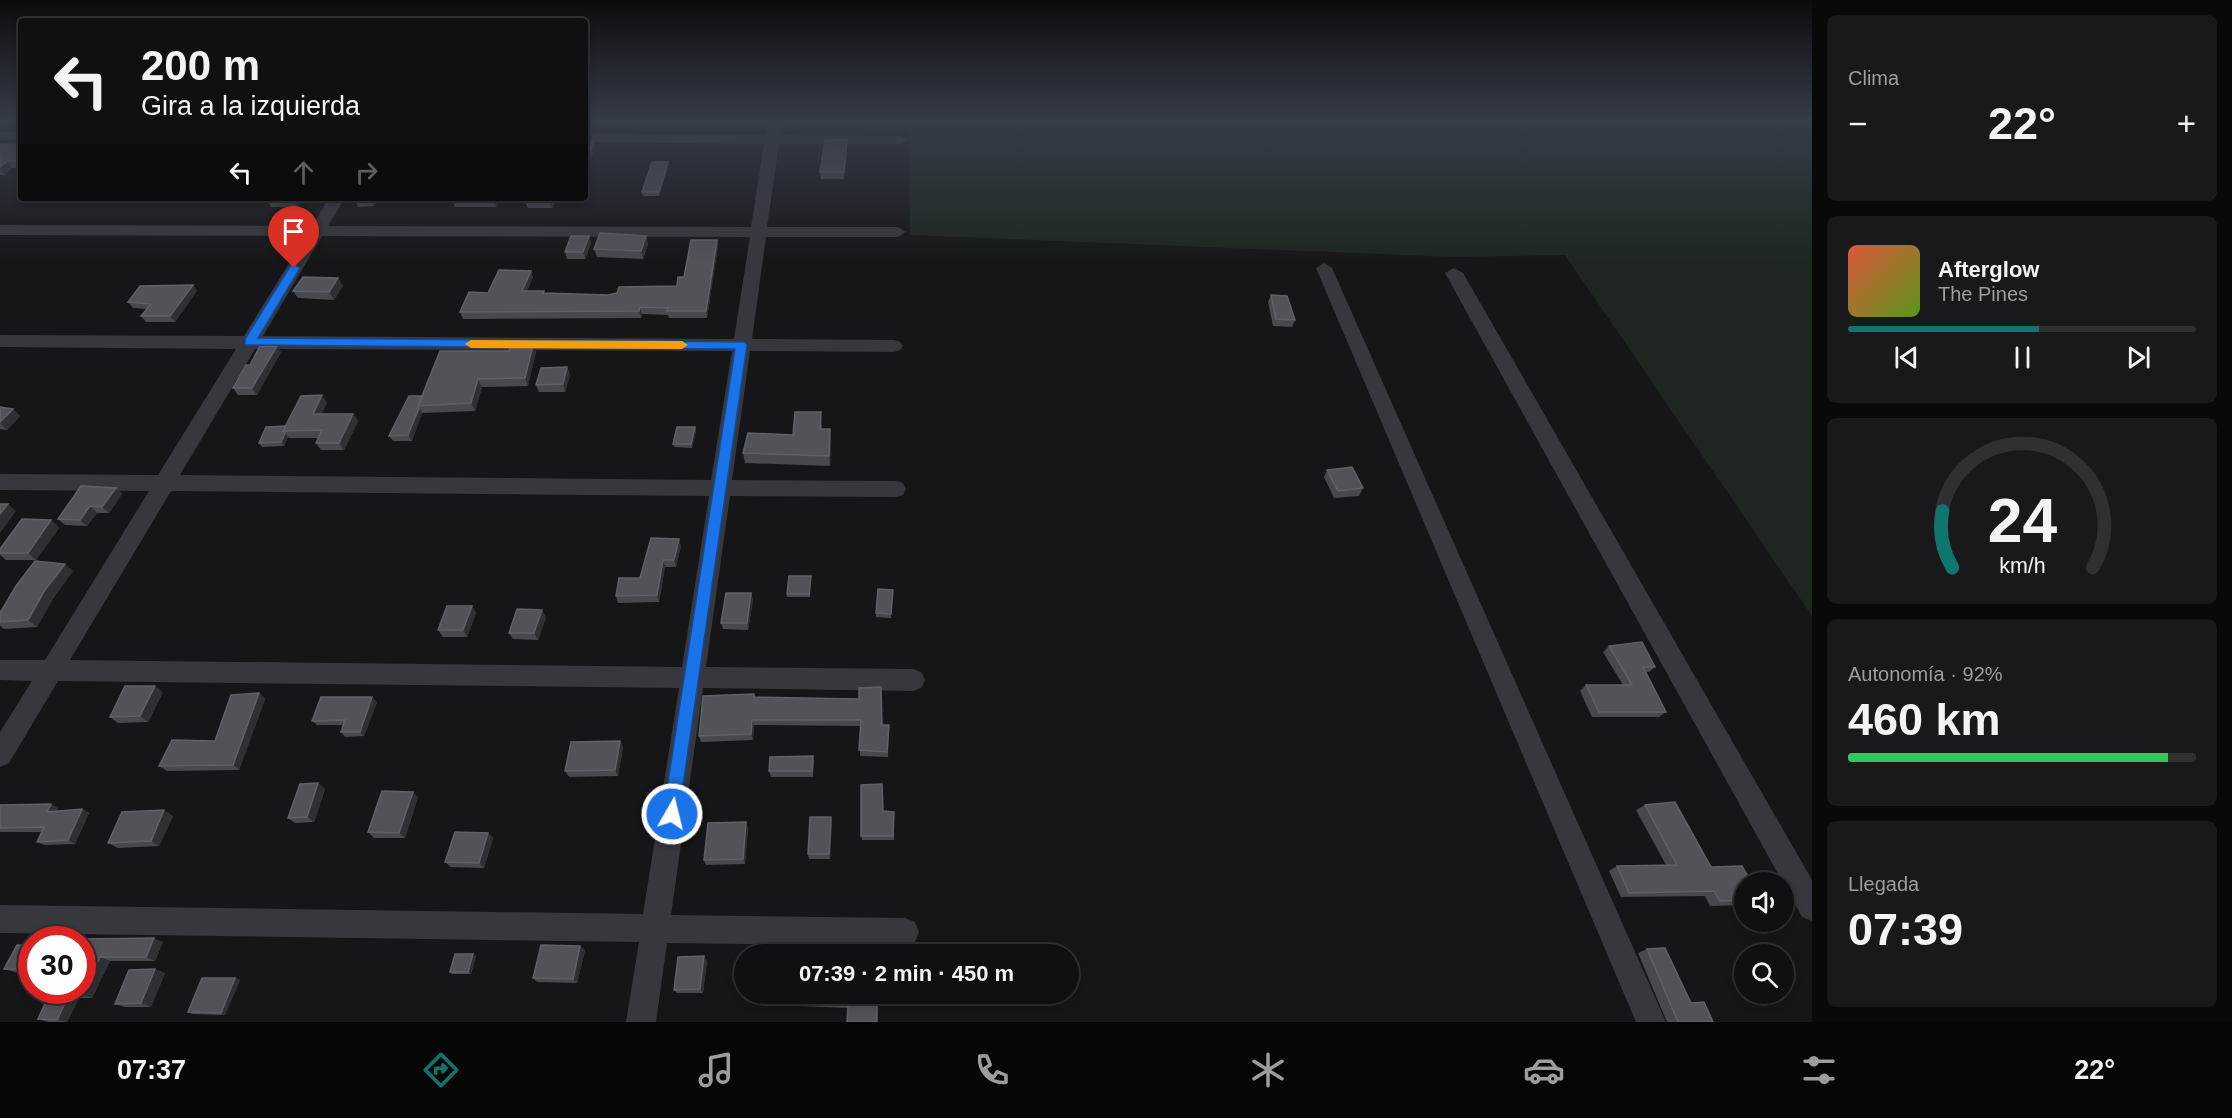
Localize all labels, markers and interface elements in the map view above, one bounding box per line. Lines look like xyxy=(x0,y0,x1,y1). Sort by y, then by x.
icon: left xyxy=(42,42,120,120)
text: 200 m xyxy=(141,42,260,89)
text: Clima xyxy=(1848,67,1899,89)
text: Gira a la izquierda xyxy=(141,91,360,121)
text: 22° xyxy=(1988,98,2056,149)
text: − xyxy=(1848,105,1867,142)
text: + xyxy=(2177,105,2196,142)
icon: left xyxy=(224,156,257,189)
icon: ahead xyxy=(287,156,320,189)
icon: right xyxy=(350,156,383,189)
pin xyxy=(268,206,319,268)
icon: arrive xyxy=(277,215,310,248)
text: Afterglow xyxy=(1938,257,2039,282)
text: The Pines xyxy=(1938,283,2028,305)
icon: previous xyxy=(1890,341,1923,374)
icon: pause xyxy=(2006,341,2039,374)
icon: next xyxy=(2122,341,2155,374)
text: 24 xyxy=(1987,486,2057,555)
text: km/h xyxy=(1999,554,2045,578)
text: Autonomía · 92% xyxy=(1848,663,2003,685)
text: 460 km xyxy=(1848,694,2001,745)
position arrow xyxy=(640,782,704,846)
map controls xyxy=(1734,872,1794,1004)
button: sound xyxy=(1734,872,1794,932)
text: Llegada xyxy=(1848,873,1919,895)
text: 07:39 xyxy=(1848,904,1963,955)
speed limit sign: 30 xyxy=(18,926,96,1004)
button: search xyxy=(1734,944,1794,1004)
text: 07:39 · 2 min · 450 m xyxy=(799,961,1014,986)
icon: directions xyxy=(420,1049,462,1091)
icon: music xyxy=(695,1049,737,1091)
icon: phone xyxy=(971,1049,1013,1091)
icon: climate xyxy=(1247,1049,1289,1091)
icon: car xyxy=(1523,1049,1565,1091)
icon: filters xyxy=(1798,1049,1840,1091)
text: 07:37 xyxy=(117,1055,186,1085)
text: 22° xyxy=(2074,1055,2115,1085)

